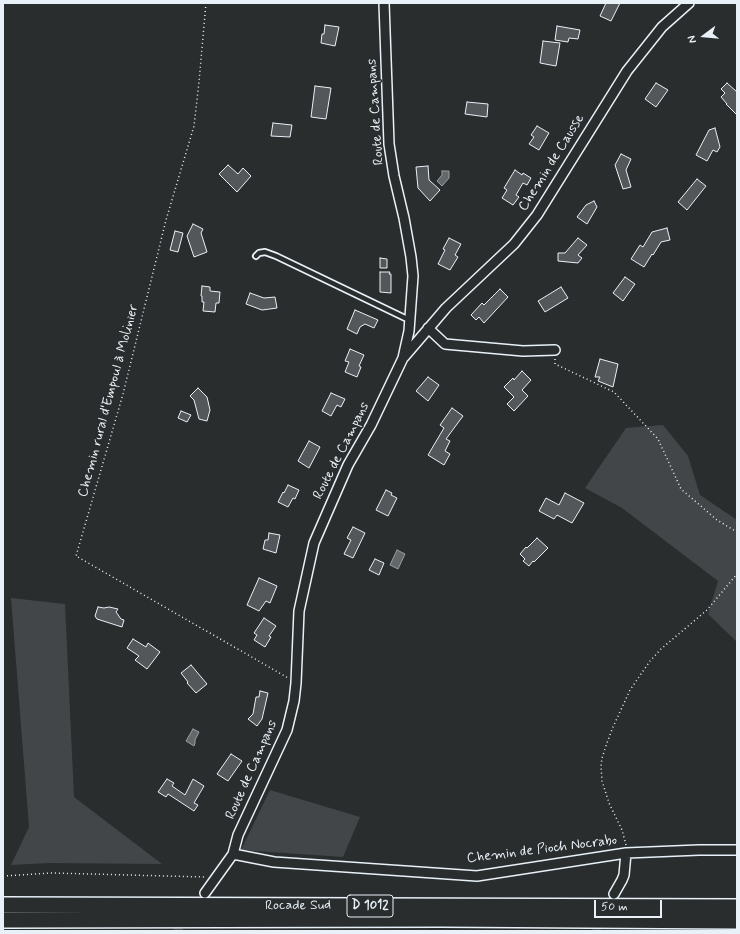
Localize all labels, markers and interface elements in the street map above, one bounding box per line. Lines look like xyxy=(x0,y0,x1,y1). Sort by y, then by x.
north arrow xyxy=(684,16,724,56)
text: N xyxy=(685,34,700,45)
street label: Route de Campans xyxy=(364,58,388,166)
street label: Chemin de Causse xyxy=(515,111,589,215)
street label: Chemin rural d'Empoul à Molinier xyxy=(75,303,143,499)
street label: Route de Campans xyxy=(310,400,374,502)
street label: Route de Campans xyxy=(223,718,281,822)
street label: Chemin de Pioch Nocrabo xyxy=(466,832,618,868)
scale bar xyxy=(596,892,664,918)
road number: D 1012 xyxy=(347,895,393,917)
street label: Rocade Sud xyxy=(265,898,331,914)
text: 50 m xyxy=(601,899,628,915)

